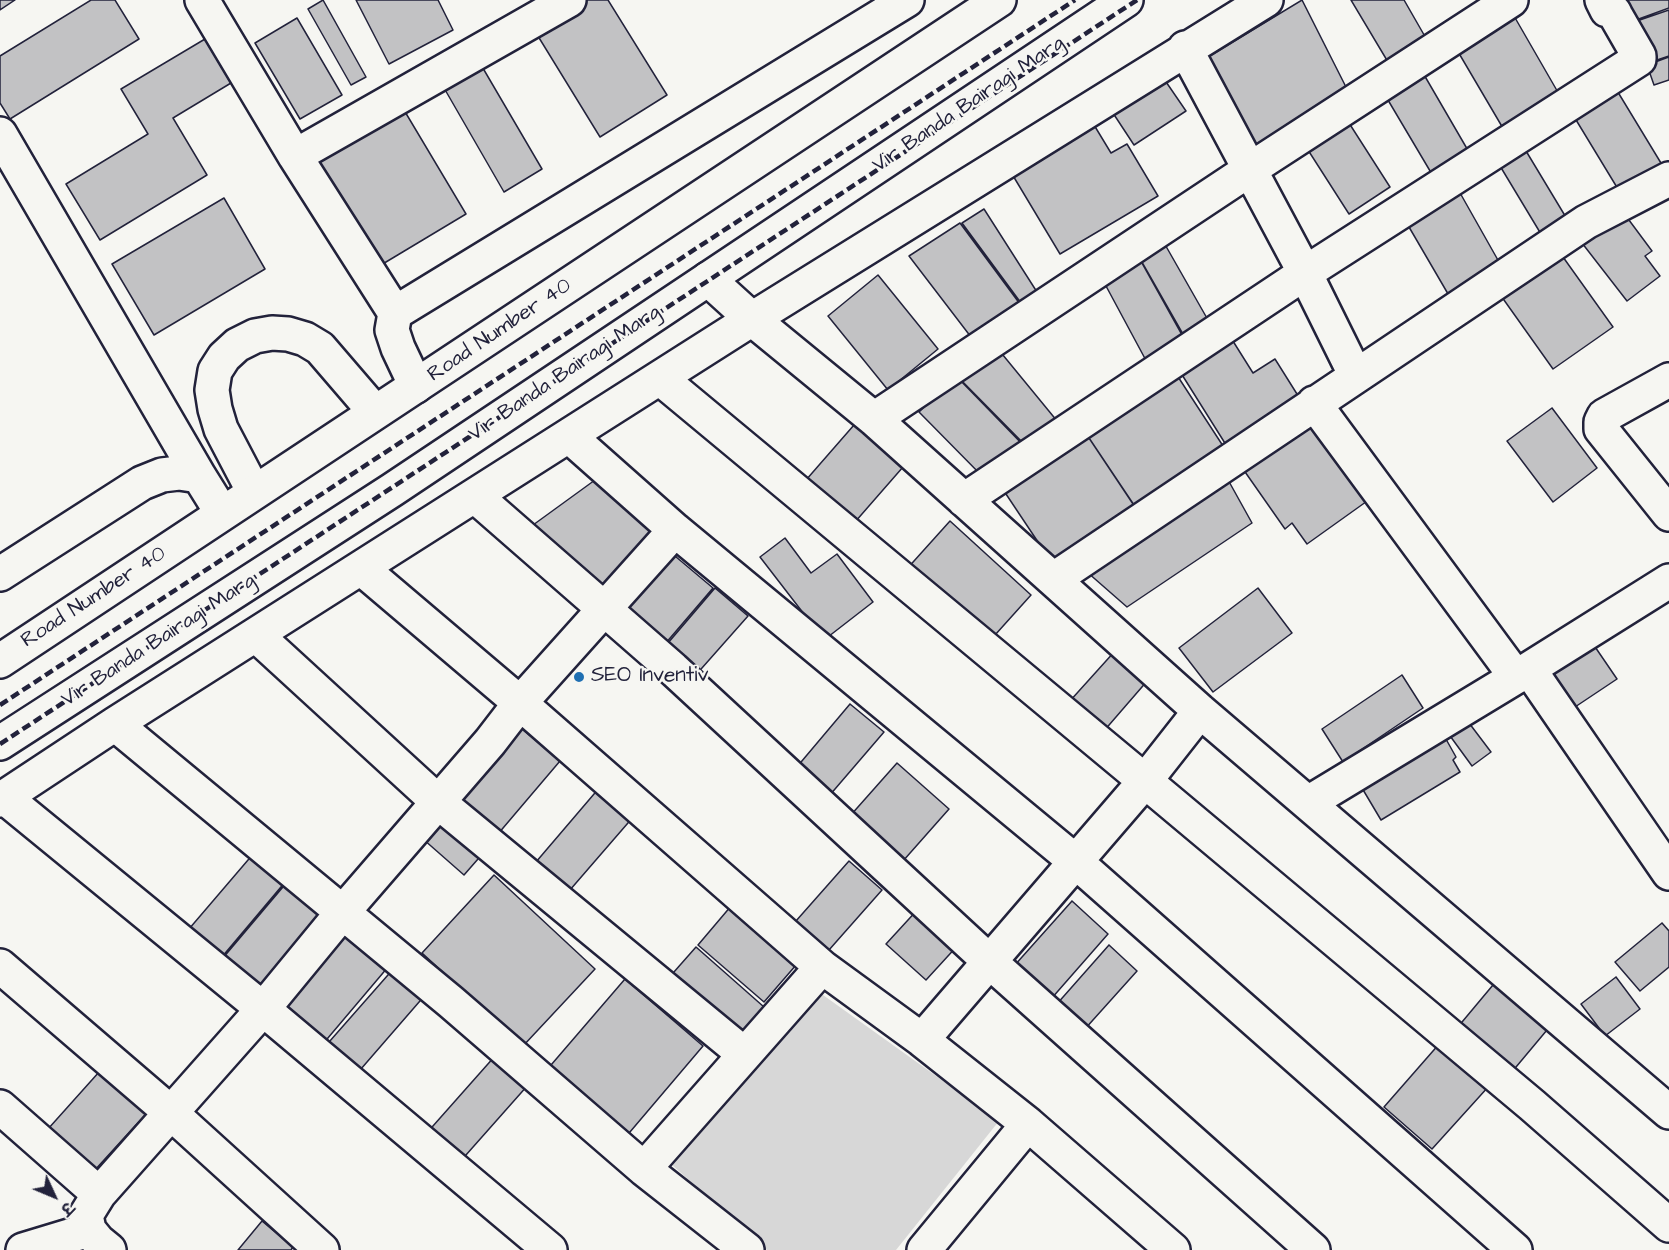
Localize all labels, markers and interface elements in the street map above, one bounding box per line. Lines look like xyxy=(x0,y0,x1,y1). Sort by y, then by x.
street label: Vir Banda Bairagi Marg xyxy=(868,31,1070,179)
street label: Road Number 40 xyxy=(424,274,576,388)
street label: Vir Banda Bairagi Marg xyxy=(464,300,666,448)
street label: Road Number 40 xyxy=(17,542,171,654)
street label: Vir Banda Bairagi Marg xyxy=(57,569,261,713)
place label: SEO Inventiv xyxy=(591,664,708,690)
marker: SEO Inventiv xyxy=(572,670,586,684)
north arrow xyxy=(24,1166,84,1226)
text: उ xyxy=(55,1197,79,1220)

